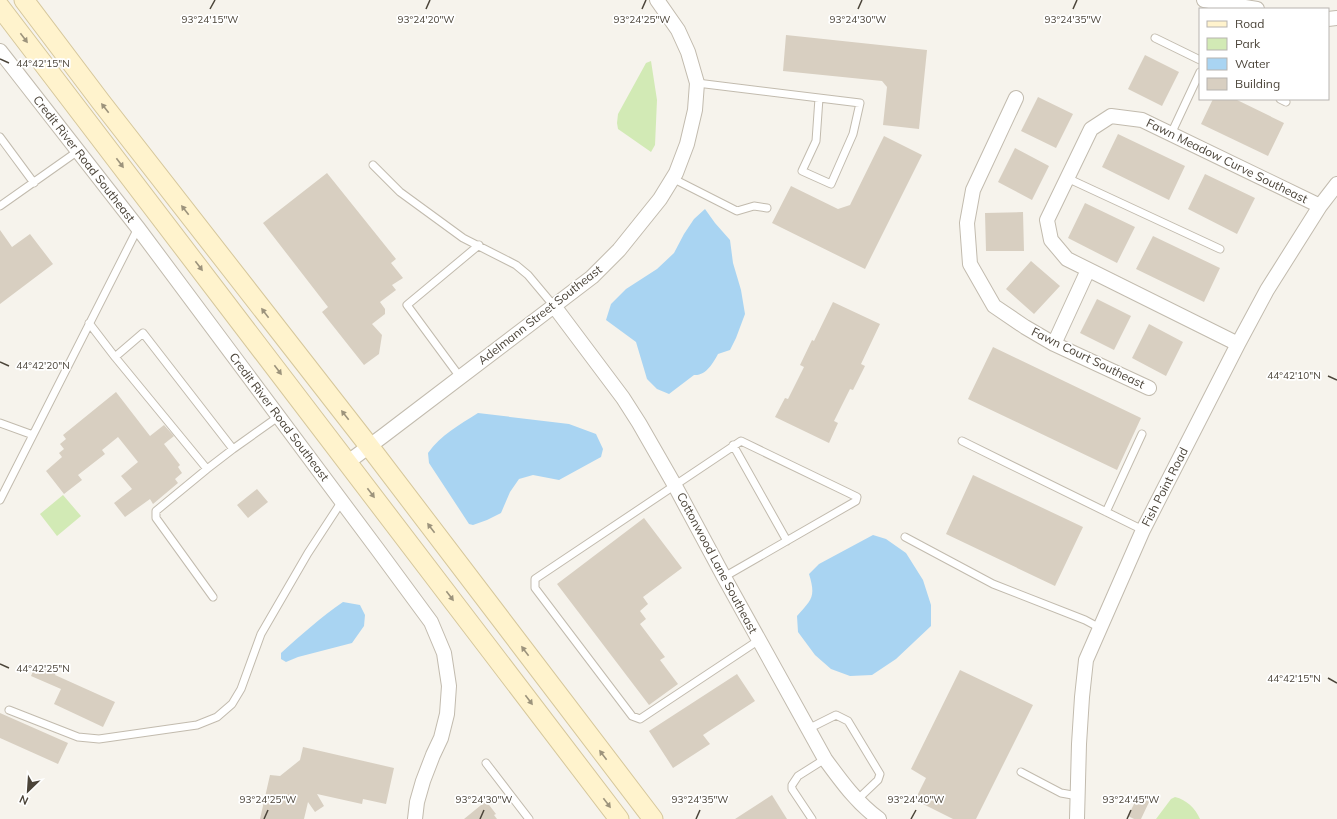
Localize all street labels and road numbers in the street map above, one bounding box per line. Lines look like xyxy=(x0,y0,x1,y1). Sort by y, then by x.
street label: Credit River Road Southeast xyxy=(30,92,139,225)
street label: Fawn Meadow Curve Southeast xyxy=(1144,115,1310,206)
street label: Adelmann Street Southeast xyxy=(475,262,605,368)
street label: Fawn Court Southeast xyxy=(1029,324,1147,391)
street label: Credit River Road Southeast xyxy=(226,350,333,484)
street label: Fish Point Road xyxy=(1138,445,1191,529)
street label: Cottonwood Lane Southeast xyxy=(674,490,761,636)

